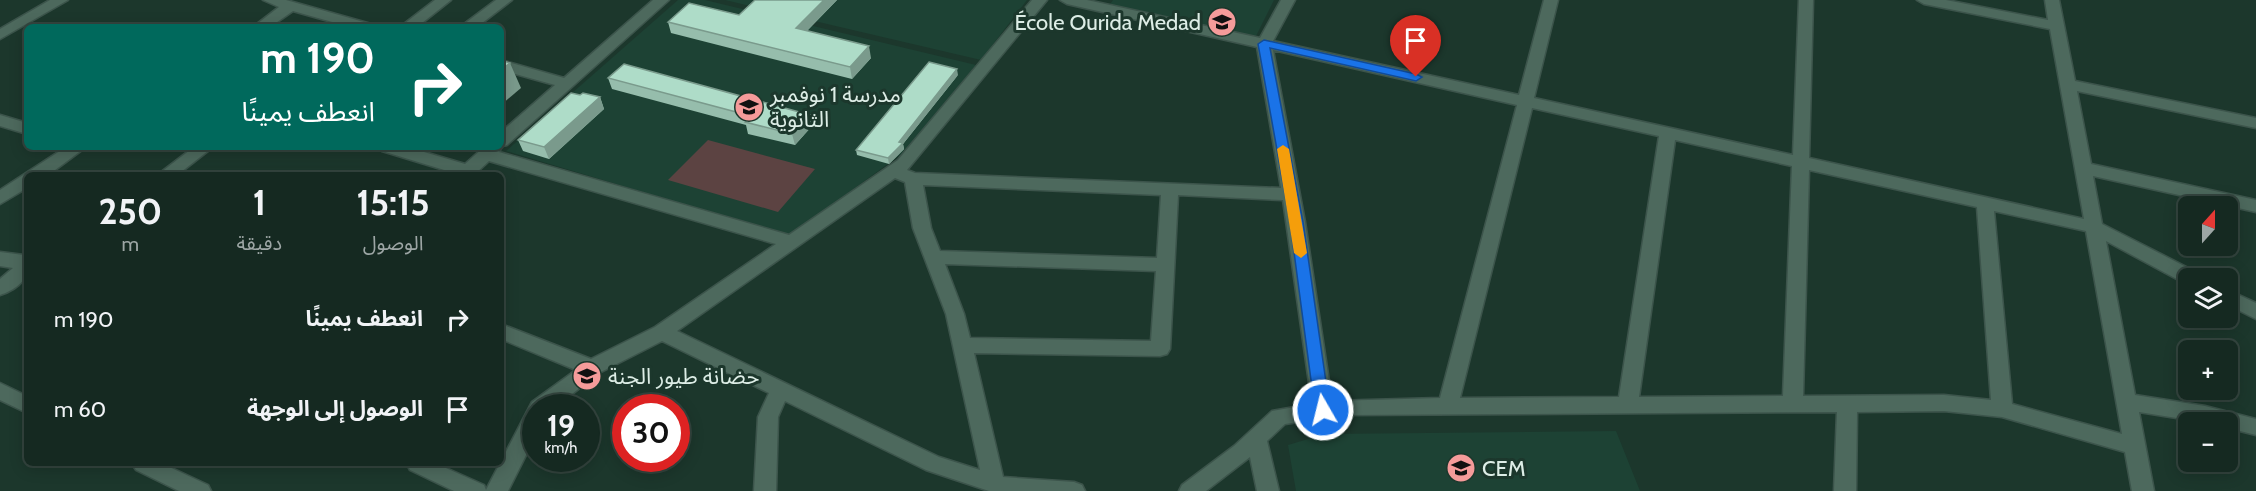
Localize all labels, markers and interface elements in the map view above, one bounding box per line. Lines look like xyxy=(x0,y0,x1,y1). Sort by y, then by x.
school or university icon: École Ourida Medad xyxy=(1206,6,1238,38)
place label: École Ourida Medad xyxy=(1014,9,1201,36)
pin xyxy=(1390,15,1441,77)
icon: arrive xyxy=(1399,24,1432,57)
text: 190 m xyxy=(260,32,375,84)
icon: right xyxy=(396,48,474,126)
place label: مدرسة 1 نوفمبر الثانوية xyxy=(769,81,901,133)
school or university icon: مدرسة 1 نوفمبر الثانوية xyxy=(733,91,765,123)
text: انعطف يمينًا xyxy=(241,95,375,128)
text: 1 xyxy=(253,180,266,224)
text: 15:15 xyxy=(356,180,430,224)
text: 250 xyxy=(98,189,162,233)
north arrow xyxy=(2178,196,2238,256)
map controls xyxy=(2178,196,2238,472)
text: دقيقة xyxy=(237,231,282,255)
text: الوصول xyxy=(363,231,423,255)
text: m xyxy=(122,232,139,256)
button: layers xyxy=(2178,268,2238,328)
icon: right xyxy=(441,303,474,336)
text: انعطف يمينًا xyxy=(306,305,423,332)
text: 190 m xyxy=(54,306,113,333)
button: + xyxy=(2178,340,2238,400)
school or university icon: حضانة طيور الجنة xyxy=(571,360,603,392)
place label: حضانة طيور الجنة xyxy=(608,363,760,390)
position arrow xyxy=(1291,378,1355,442)
icon: arrive xyxy=(441,393,474,426)
speed limit sign: 30 xyxy=(612,394,690,472)
text: الوصول إلى الوجهة xyxy=(247,395,423,422)
text: 60 m xyxy=(54,396,106,423)
text: 19 xyxy=(547,407,575,444)
button: − xyxy=(2178,412,2238,472)
text: km/h xyxy=(545,439,577,457)
school or university icon: CEM xyxy=(1445,452,1477,484)
place label: CEM xyxy=(1482,455,1526,482)

